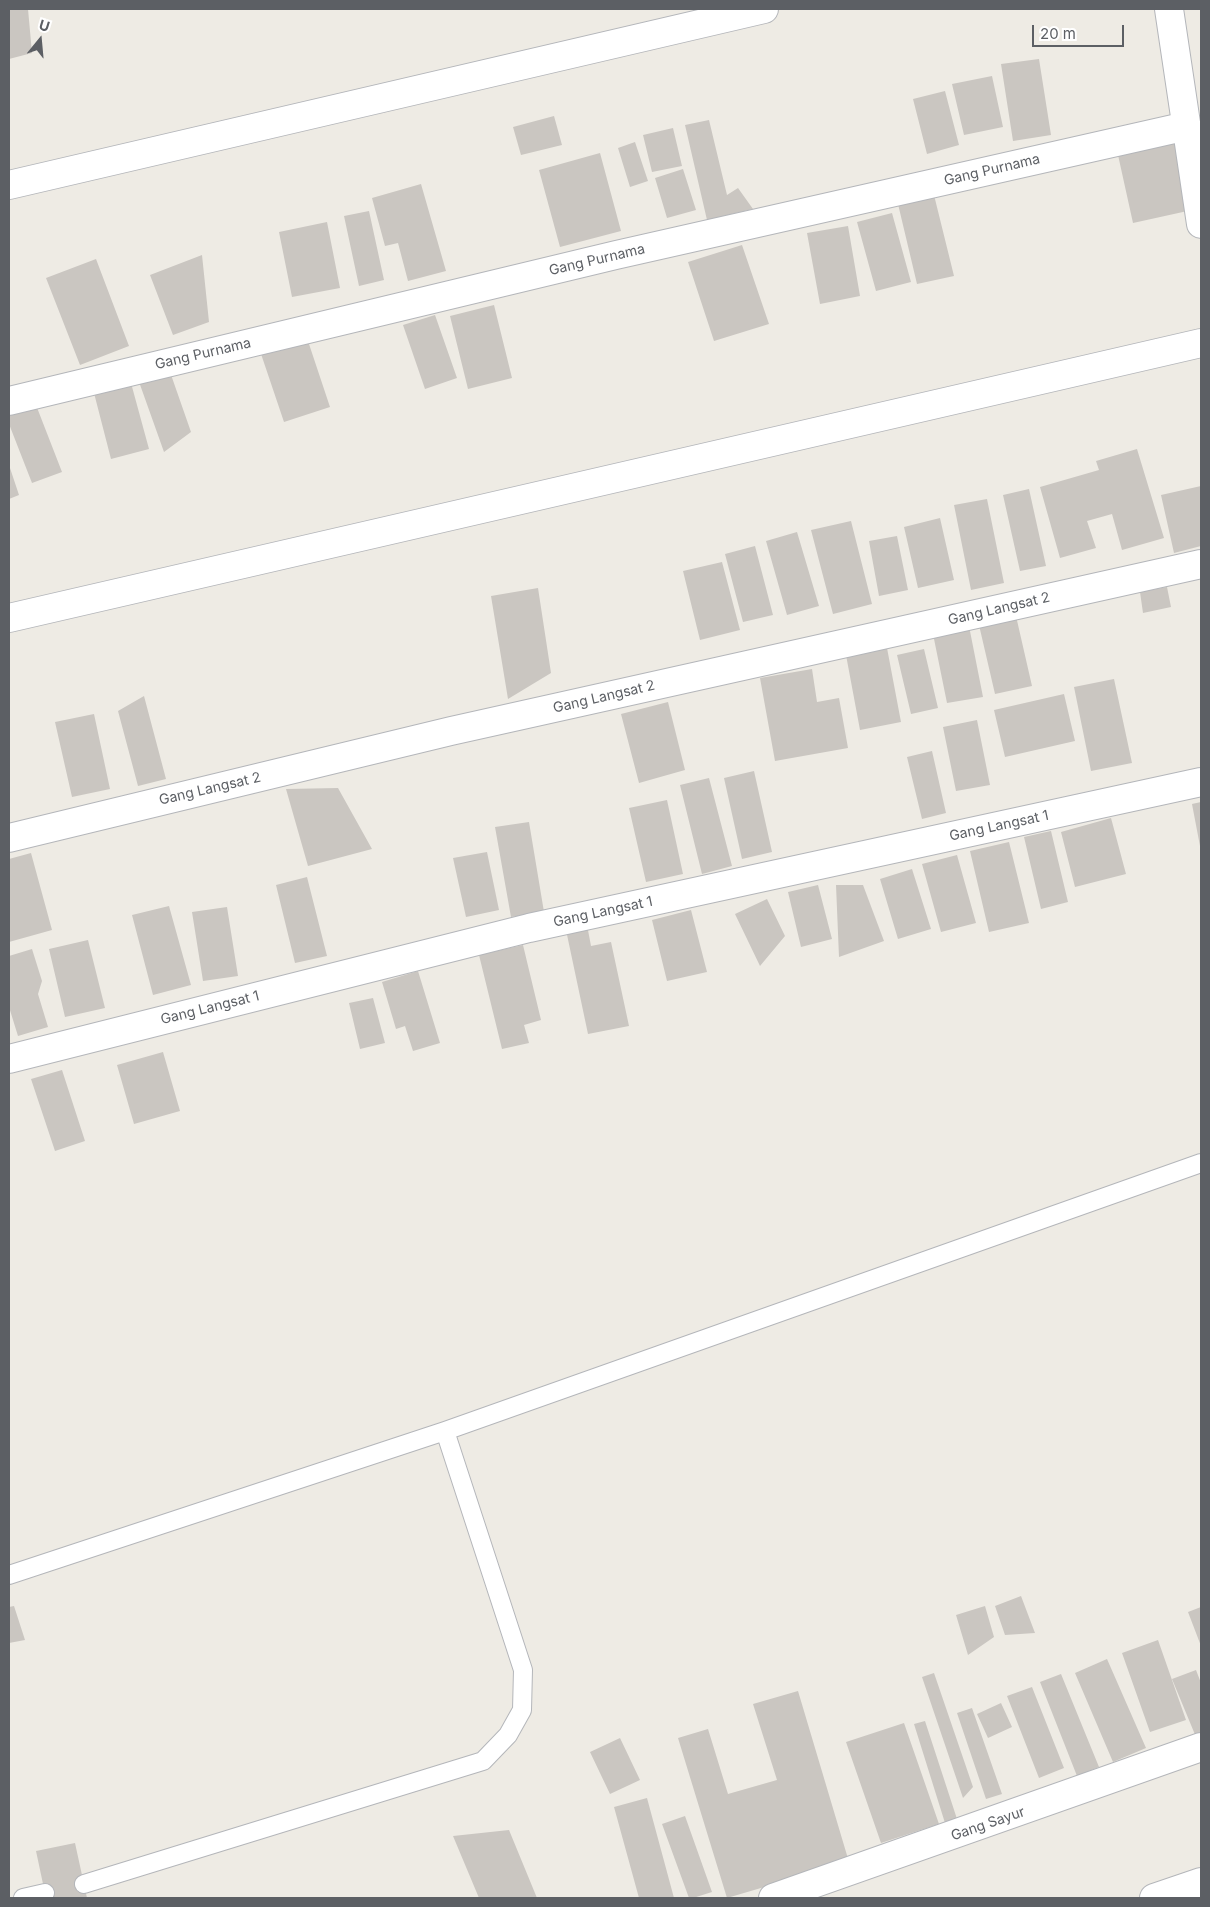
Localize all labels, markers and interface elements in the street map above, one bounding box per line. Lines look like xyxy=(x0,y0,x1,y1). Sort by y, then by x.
north arrow xyxy=(15,15,65,65)
scale bar xyxy=(1035,15,1128,47)
text: U xyxy=(37,16,52,35)
text: 20 m xyxy=(1040,24,1076,43)
street label: Gang Purnama xyxy=(942,151,1042,189)
street label: Gang Purnama xyxy=(547,241,647,279)
street label: Gang Purnama xyxy=(153,335,253,373)
street label: Gang Langsat 2 xyxy=(946,589,1052,629)
street label: Gang Langsat 2 xyxy=(551,677,657,717)
street label: Gang Langsat 2 xyxy=(157,769,263,809)
street label: Gang Langsat 1 xyxy=(948,807,1050,845)
street label: Gang Langsat 1 xyxy=(552,893,654,931)
street label: Gang Langsat 1 xyxy=(159,988,261,1028)
street label: Gang Sayur xyxy=(949,1803,1027,1845)

